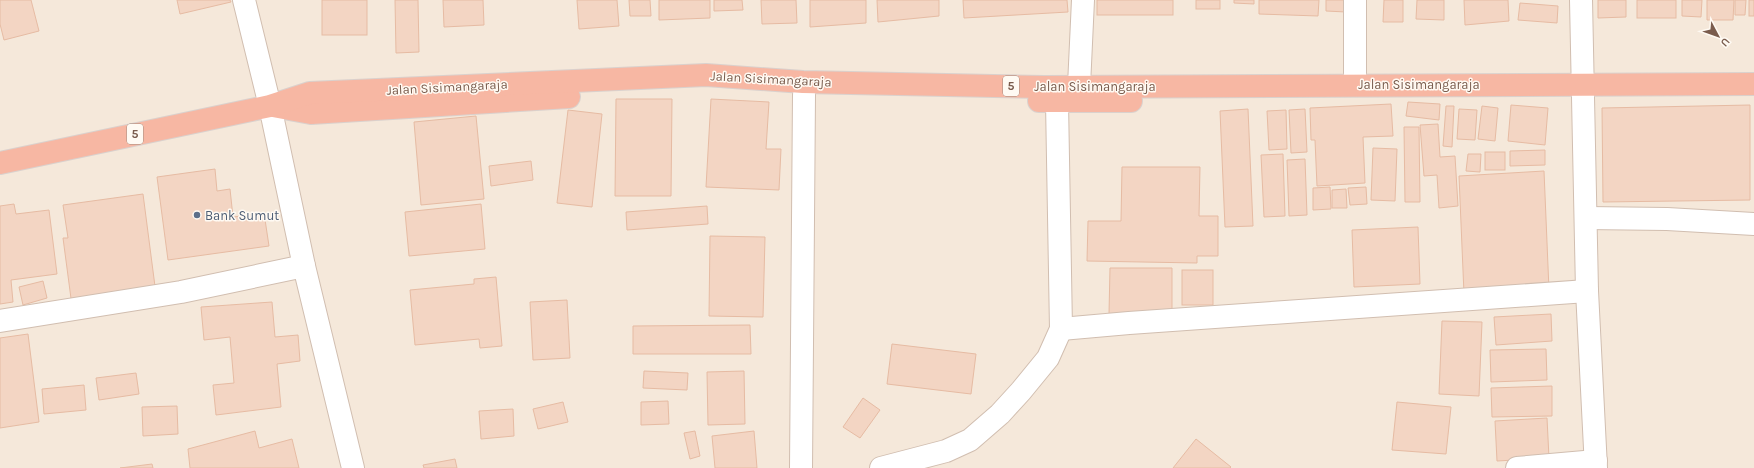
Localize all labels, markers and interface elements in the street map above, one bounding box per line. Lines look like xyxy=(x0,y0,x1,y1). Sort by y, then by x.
north arrow xyxy=(1698,16,1738,56)
text: U xyxy=(1718,35,1733,49)
street label: Jalan Sisimangaraja xyxy=(710,68,832,90)
street label: Jalan Sisimangaraja xyxy=(386,76,508,98)
road number: 5 xyxy=(1003,76,1019,96)
street label: Jalan Sisimangaraja xyxy=(1358,77,1480,92)
street label: Jalan Sisimangaraja xyxy=(1034,79,1156,94)
road number: 5 xyxy=(127,124,143,144)
place label: Bank Sumut xyxy=(205,208,279,223)
marker: Bank Sumut xyxy=(192,210,202,220)

